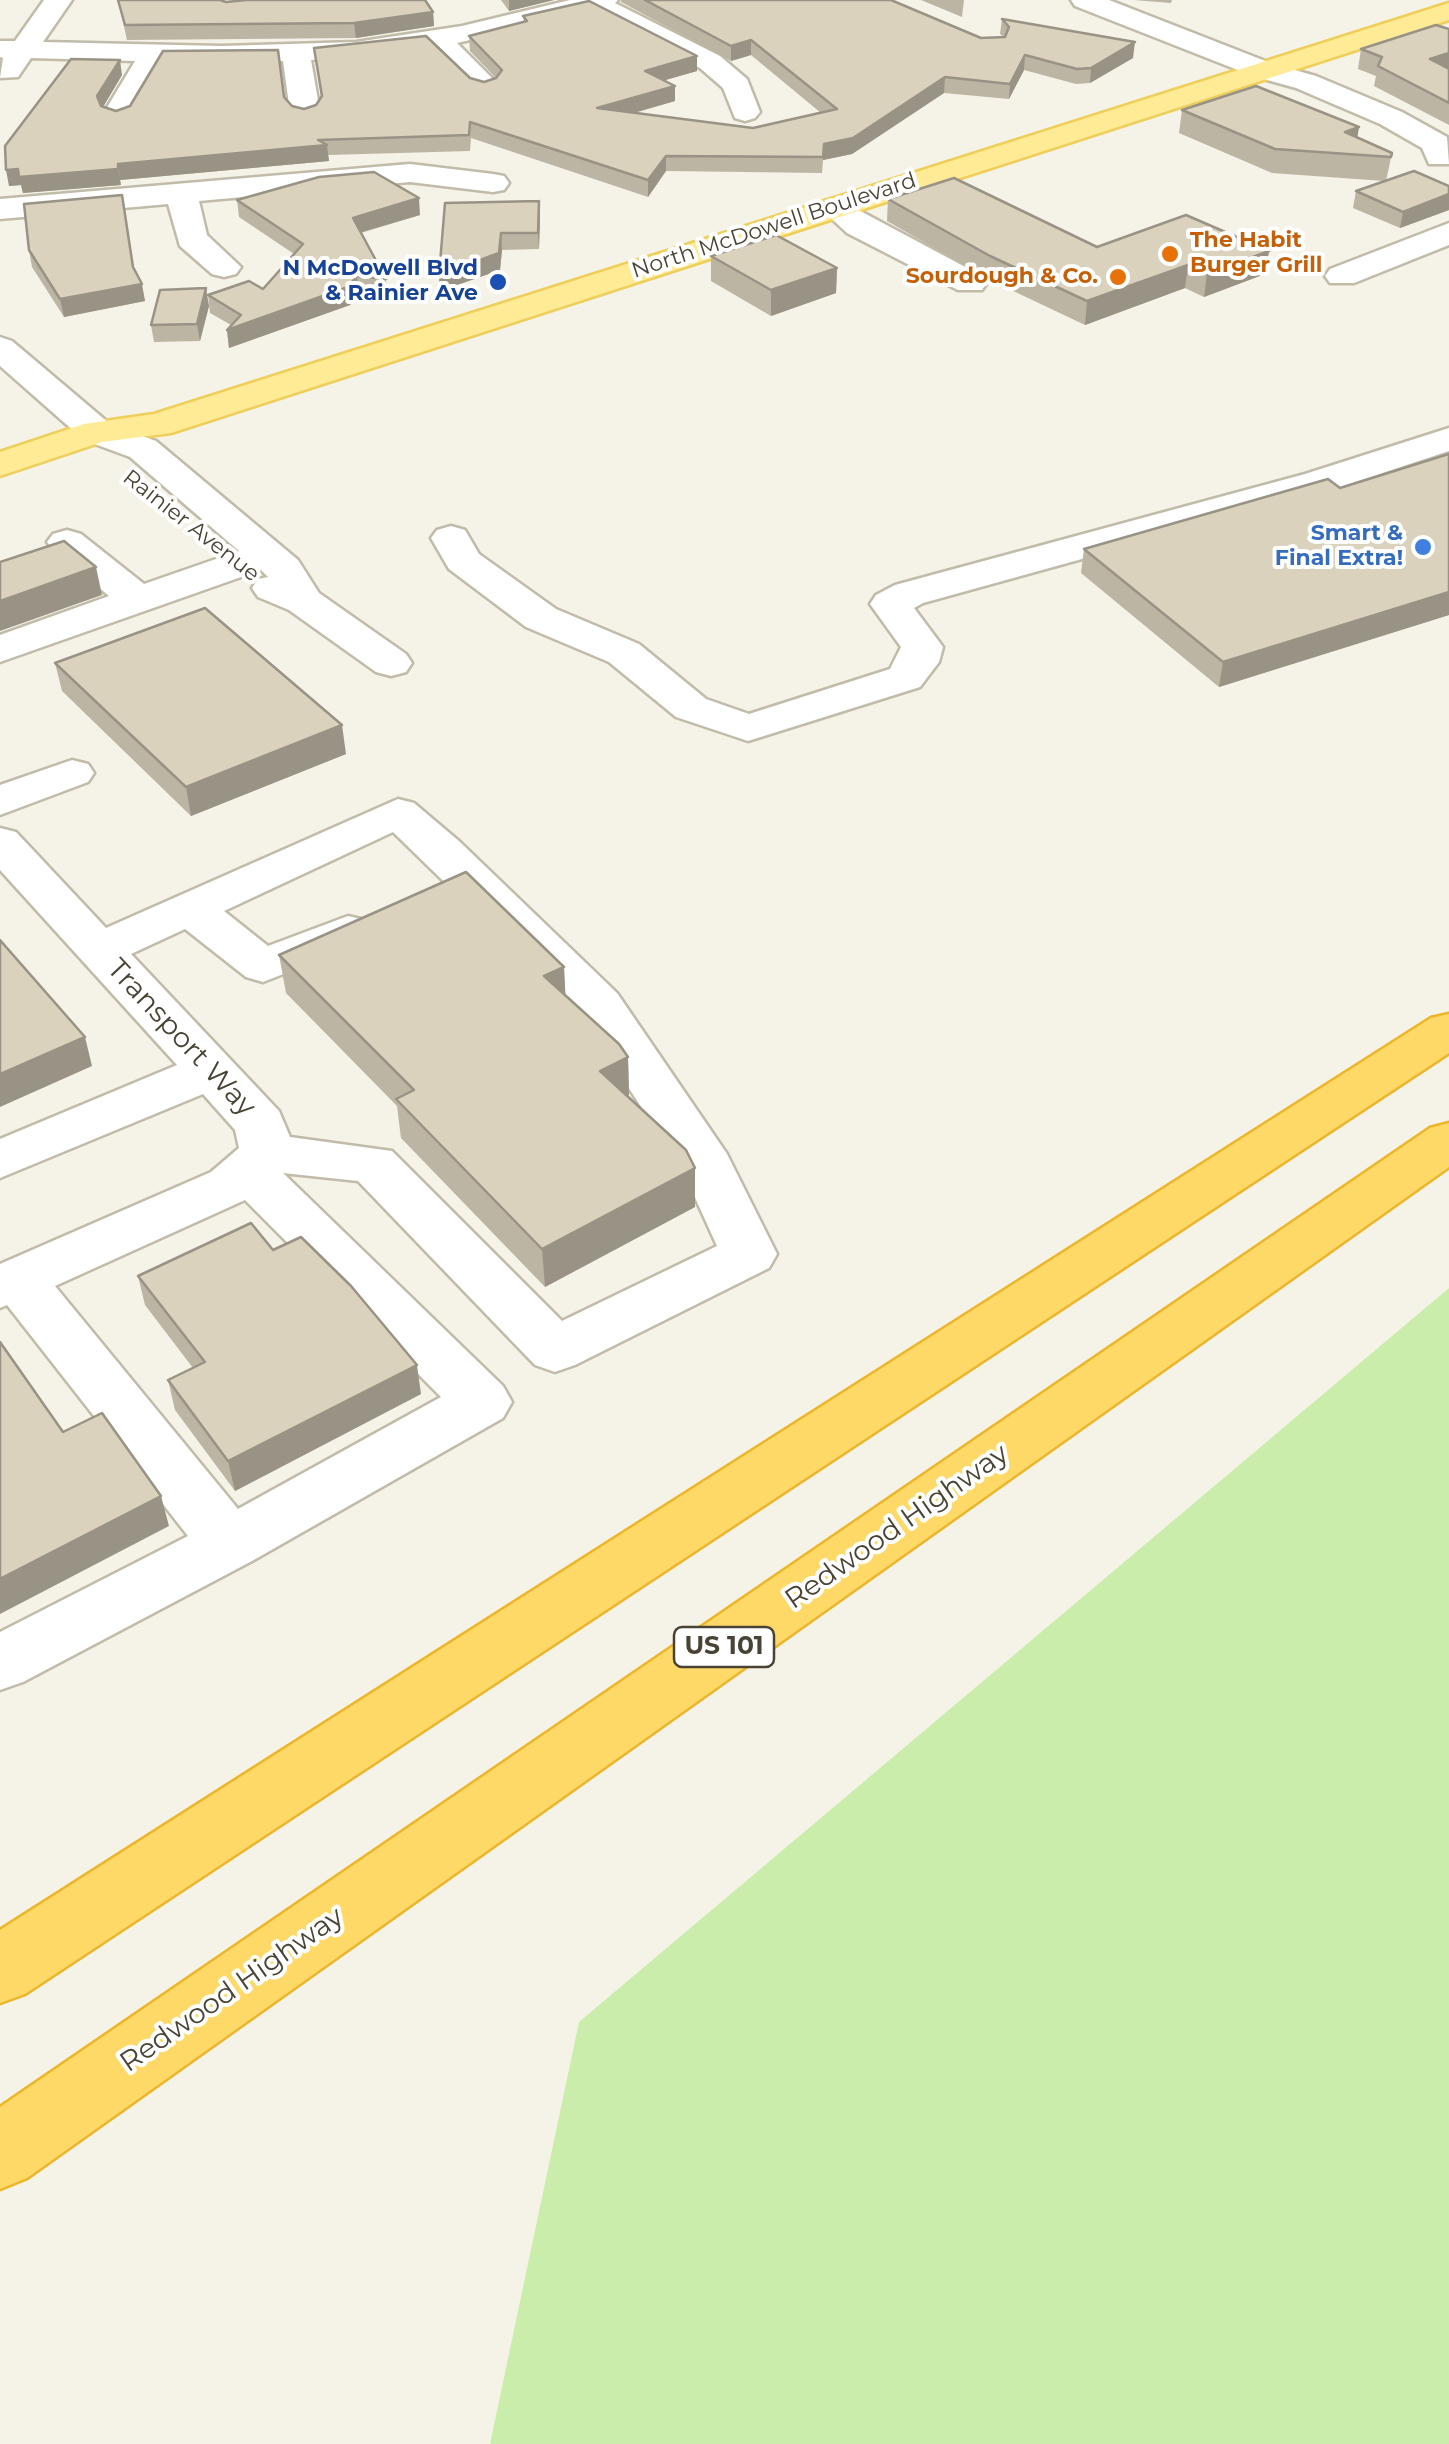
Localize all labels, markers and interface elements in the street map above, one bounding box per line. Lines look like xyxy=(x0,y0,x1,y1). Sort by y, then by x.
street label: North McDowell Boulevard xyxy=(628,167,920,285)
place label: The Habit Burger Grill xyxy=(1190,228,1322,280)
marker: The Habit Burger Grill xyxy=(1159,243,1181,265)
place label: N McDowell Blvd & Rainier Ave xyxy=(283,256,478,308)
place label: Sourdough & Co. xyxy=(906,264,1098,290)
marker: Sourdough & Co. xyxy=(1107,266,1129,288)
marker: N McDowell Blvd & Rainier Ave xyxy=(487,271,509,293)
street label: Rainier Avenue xyxy=(117,464,265,588)
place label: Smart & Final Extra! xyxy=(1275,521,1403,572)
marker: Smart & Final Extra! xyxy=(1412,536,1434,558)
street label: Transport Way xyxy=(100,952,262,1124)
street label: Redwood Highway xyxy=(779,1437,1015,1617)
road number: US 101 xyxy=(674,1627,774,1667)
street label: Redwood Highway xyxy=(114,1900,350,2080)

